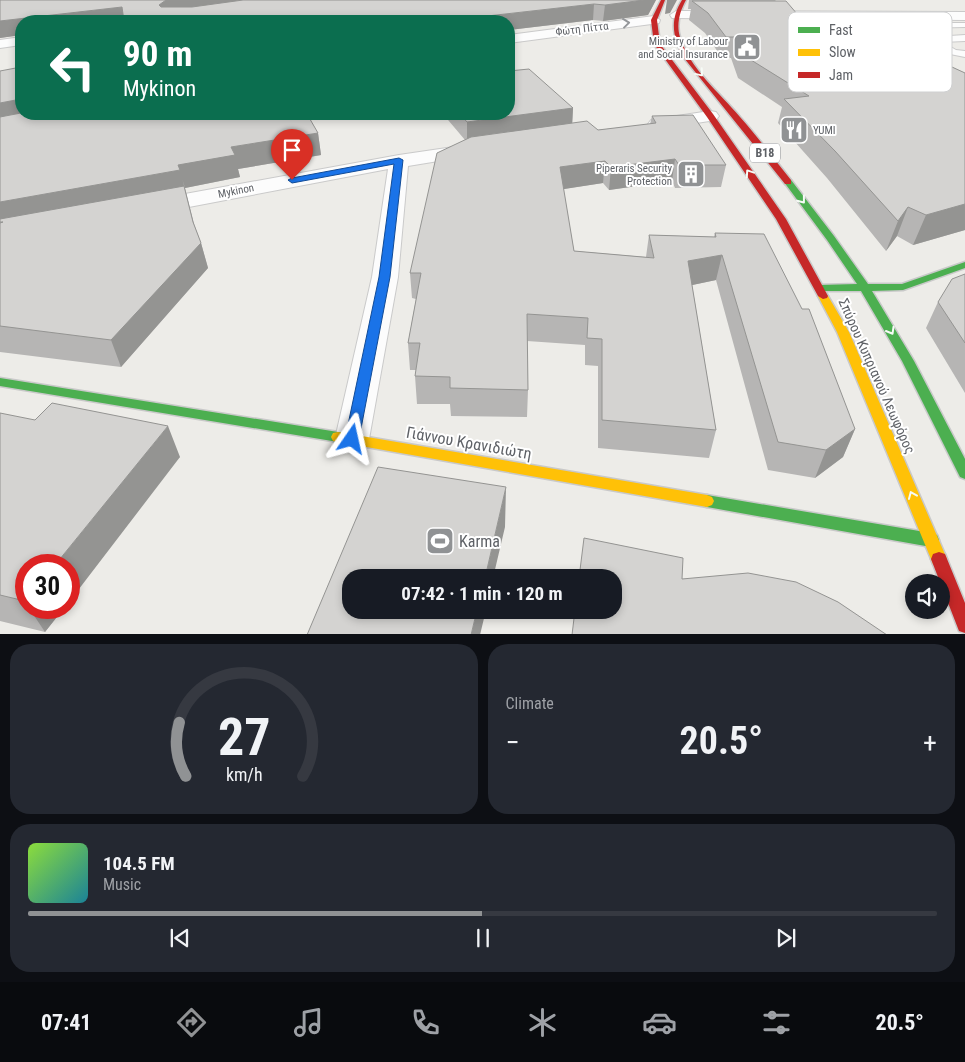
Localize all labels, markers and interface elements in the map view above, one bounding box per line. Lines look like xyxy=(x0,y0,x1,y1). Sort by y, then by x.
legend xyxy=(788,12,952,92)
one-way arrow xyxy=(623,18,631,29)
street label: Φώτη Πίττα xyxy=(555,19,610,39)
text: Fast xyxy=(829,22,853,38)
public building icon: Ministry of Labour and Social Insurance xyxy=(732,32,762,62)
text: 90 m xyxy=(123,34,192,75)
icon: left xyxy=(40,35,105,100)
place label: Ministry of Labour and Social Insurance xyxy=(638,35,729,61)
text: Slow xyxy=(829,44,856,60)
text: Jam xyxy=(829,67,853,83)
one-way arrow xyxy=(694,68,703,77)
text: Mykinon xyxy=(123,76,196,101)
restaurant icon: YUMI xyxy=(779,115,809,145)
place label: YUMI xyxy=(813,124,836,137)
pin xyxy=(271,129,313,180)
icon: arrive xyxy=(278,136,306,164)
road number: B18 xyxy=(750,144,780,162)
building icon: Piperaris Security Protection xyxy=(676,159,706,189)
place label: Piperaris Security Protection xyxy=(596,162,672,188)
one-way arrow xyxy=(746,169,755,178)
street label: Mykinon xyxy=(217,181,255,201)
one-way arrow xyxy=(796,194,804,203)
street label: Σπύρου Κυπριανού Λεωφόρος xyxy=(835,296,919,457)
one-way arrow xyxy=(885,326,895,335)
position arrow xyxy=(325,412,377,464)
street label: Γιάννου Κρανιδιώτη xyxy=(405,423,533,463)
one-way arrow xyxy=(908,491,919,500)
sports icon: Karma xyxy=(425,526,455,556)
place label: Karma xyxy=(459,532,500,551)
speed limit sign: 30 xyxy=(15,554,80,619)
map controls xyxy=(905,574,950,619)
button: sound xyxy=(905,574,950,619)
text: 07:42 · 1 min · 120 m xyxy=(401,582,563,605)
text: Climate xyxy=(506,694,554,713)
text: 27 xyxy=(217,707,270,768)
text: 20.5° xyxy=(680,719,763,763)
text: − xyxy=(506,726,520,759)
text: + xyxy=(923,726,937,759)
text: km/h xyxy=(225,764,262,785)
text: 104.5 FM xyxy=(103,852,175,875)
text: Music xyxy=(103,875,141,894)
icon: previous xyxy=(166,924,194,952)
icon: pause xyxy=(469,924,497,952)
icon: next xyxy=(772,924,800,952)
icon: directions xyxy=(174,1005,209,1040)
icon: music xyxy=(291,1005,326,1040)
icon: phone xyxy=(408,1005,443,1040)
icon: climate xyxy=(525,1005,560,1040)
icon: car xyxy=(642,1005,677,1040)
icon: filters xyxy=(759,1005,794,1040)
text: 07:41 xyxy=(41,1010,92,1035)
text: 20.5° xyxy=(876,1010,924,1035)

